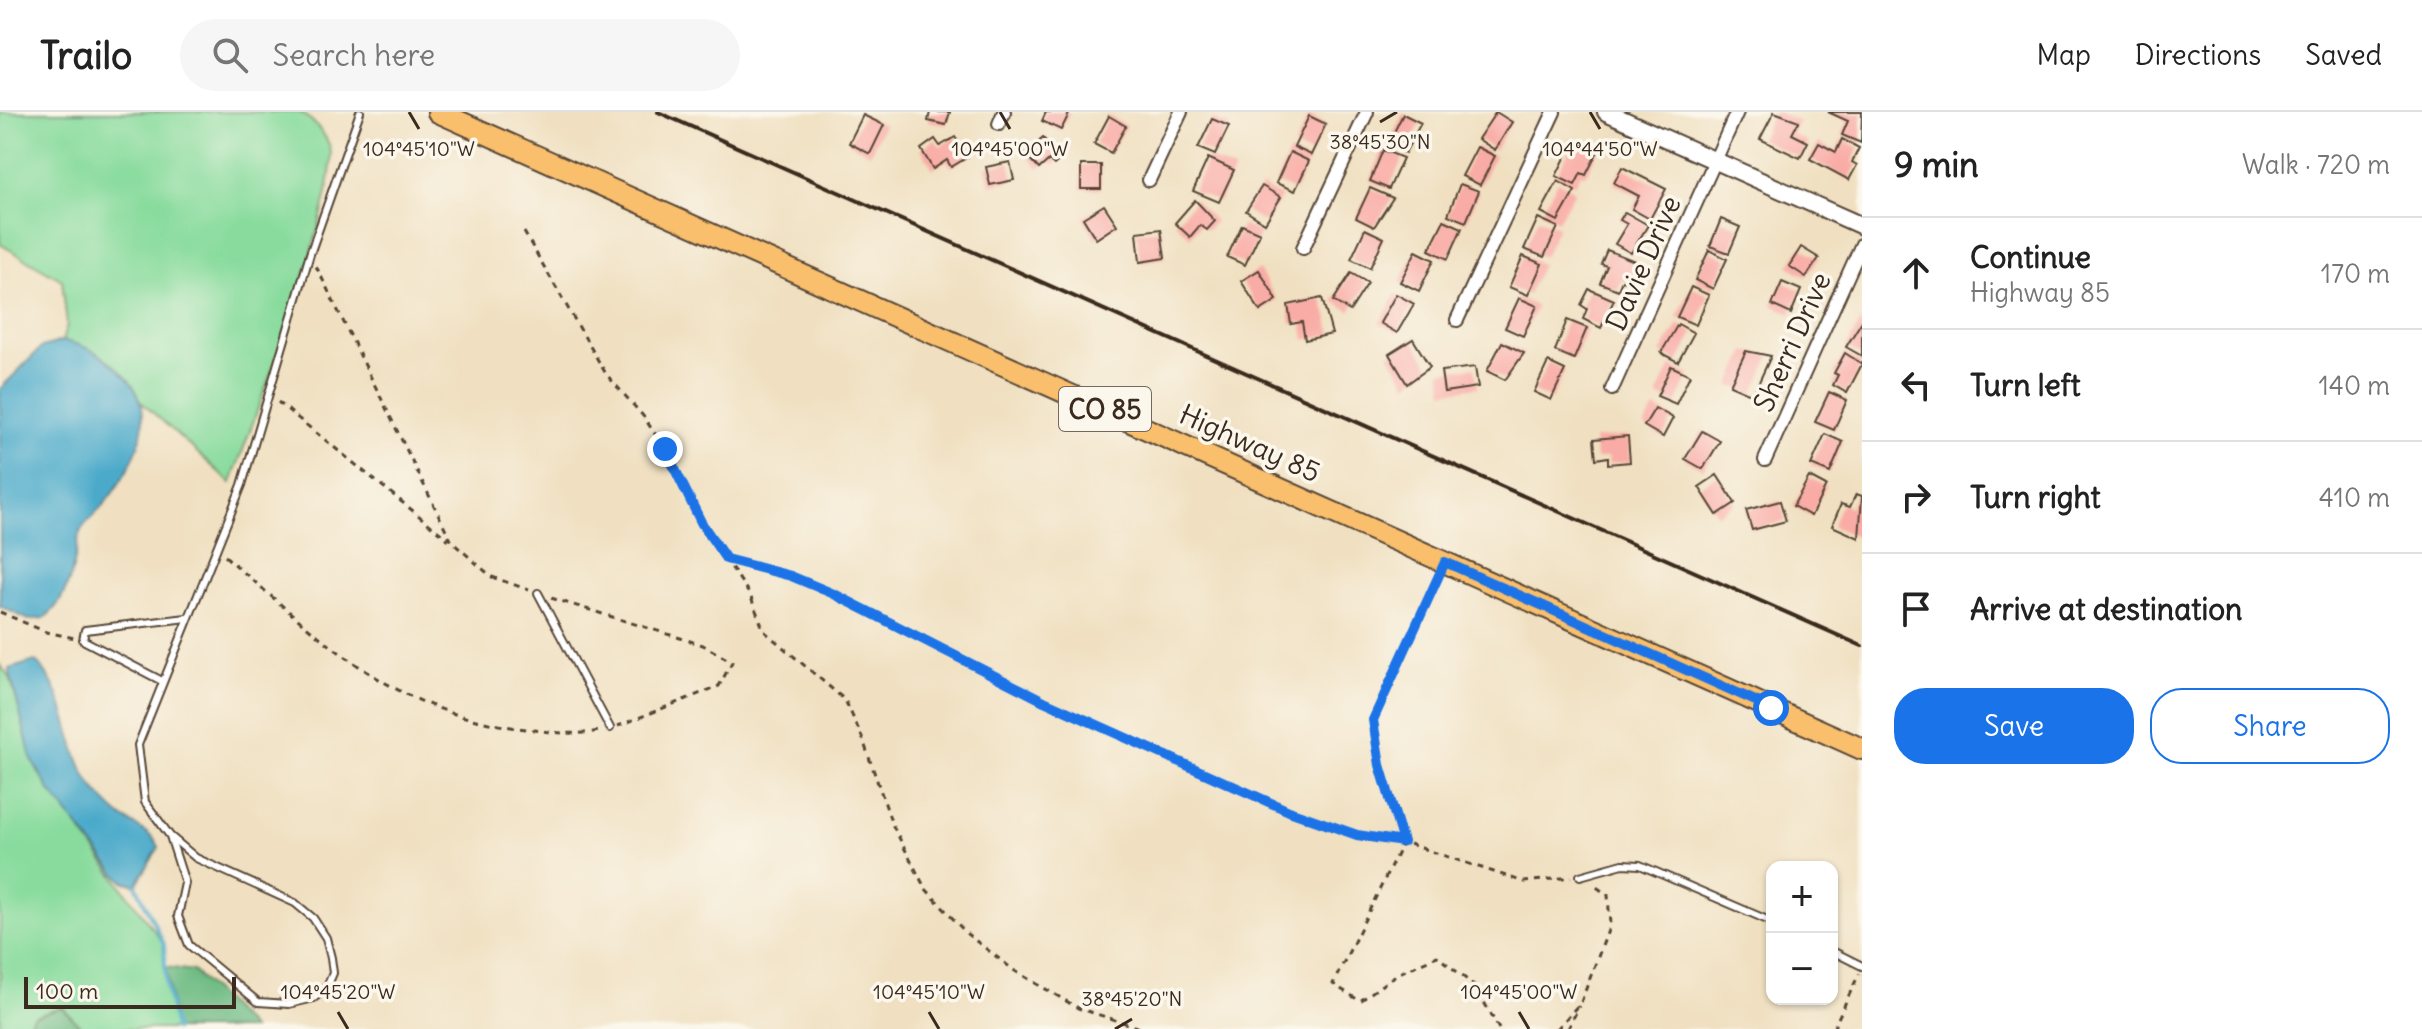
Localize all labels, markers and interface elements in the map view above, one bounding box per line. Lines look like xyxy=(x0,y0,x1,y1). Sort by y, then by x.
search box xyxy=(180,19,740,91)
text: Trailo xyxy=(40,32,132,79)
icon: search xyxy=(208,33,252,77)
text: Search here xyxy=(272,36,435,74)
text: Map xyxy=(2036,37,2091,73)
text: Directions xyxy=(2135,37,2261,73)
text: Saved xyxy=(2305,37,2382,73)
text: 38°45'30"N xyxy=(1329,129,1431,154)
text: 104°45'10"W xyxy=(363,136,475,161)
text: 104°45'00"W xyxy=(951,136,1069,161)
text: 104°44'50"W xyxy=(1542,136,1658,161)
text: 9 min xyxy=(1894,143,1979,186)
text: Walk · 720 m xyxy=(2242,148,2390,181)
street label: Davie Drive xyxy=(1597,190,1689,336)
text: Continue xyxy=(1970,238,2091,276)
icon: ahead xyxy=(1894,251,1938,295)
text: 170 m xyxy=(2321,257,2390,290)
street label: Sherri Drive xyxy=(1745,267,1839,417)
text: Highway 85 xyxy=(1970,276,2110,309)
icon: left xyxy=(1894,363,1938,407)
text: Turn left xyxy=(1970,366,2081,404)
text: 140 m xyxy=(2319,369,2390,402)
road number: CO 85 xyxy=(1059,387,1151,431)
street label: Highway 85 xyxy=(1174,396,1326,490)
route end xyxy=(647,431,683,467)
icon: right xyxy=(1894,475,1938,519)
text: Turn right xyxy=(1970,478,2101,516)
text: 410 m xyxy=(2319,481,2390,514)
icon: arrive xyxy=(1894,587,1938,631)
text: Arrive at destination xyxy=(1970,590,2242,628)
button: Save xyxy=(1894,688,2134,764)
button: Share xyxy=(2150,688,2390,764)
route start xyxy=(1753,690,1789,726)
map controls xyxy=(1766,861,1838,1005)
button: + xyxy=(1766,861,1838,933)
button: − xyxy=(1766,933,1838,1005)
scale bar xyxy=(24,973,236,1009)
text: 100 m xyxy=(36,977,98,1005)
text: 104°45'20"W xyxy=(281,979,395,1004)
text: 104°45'10"W xyxy=(873,979,985,1004)
text: 104°45'00"W xyxy=(1460,979,1578,1004)
text: 38°45'20"N xyxy=(1082,986,1182,1011)

